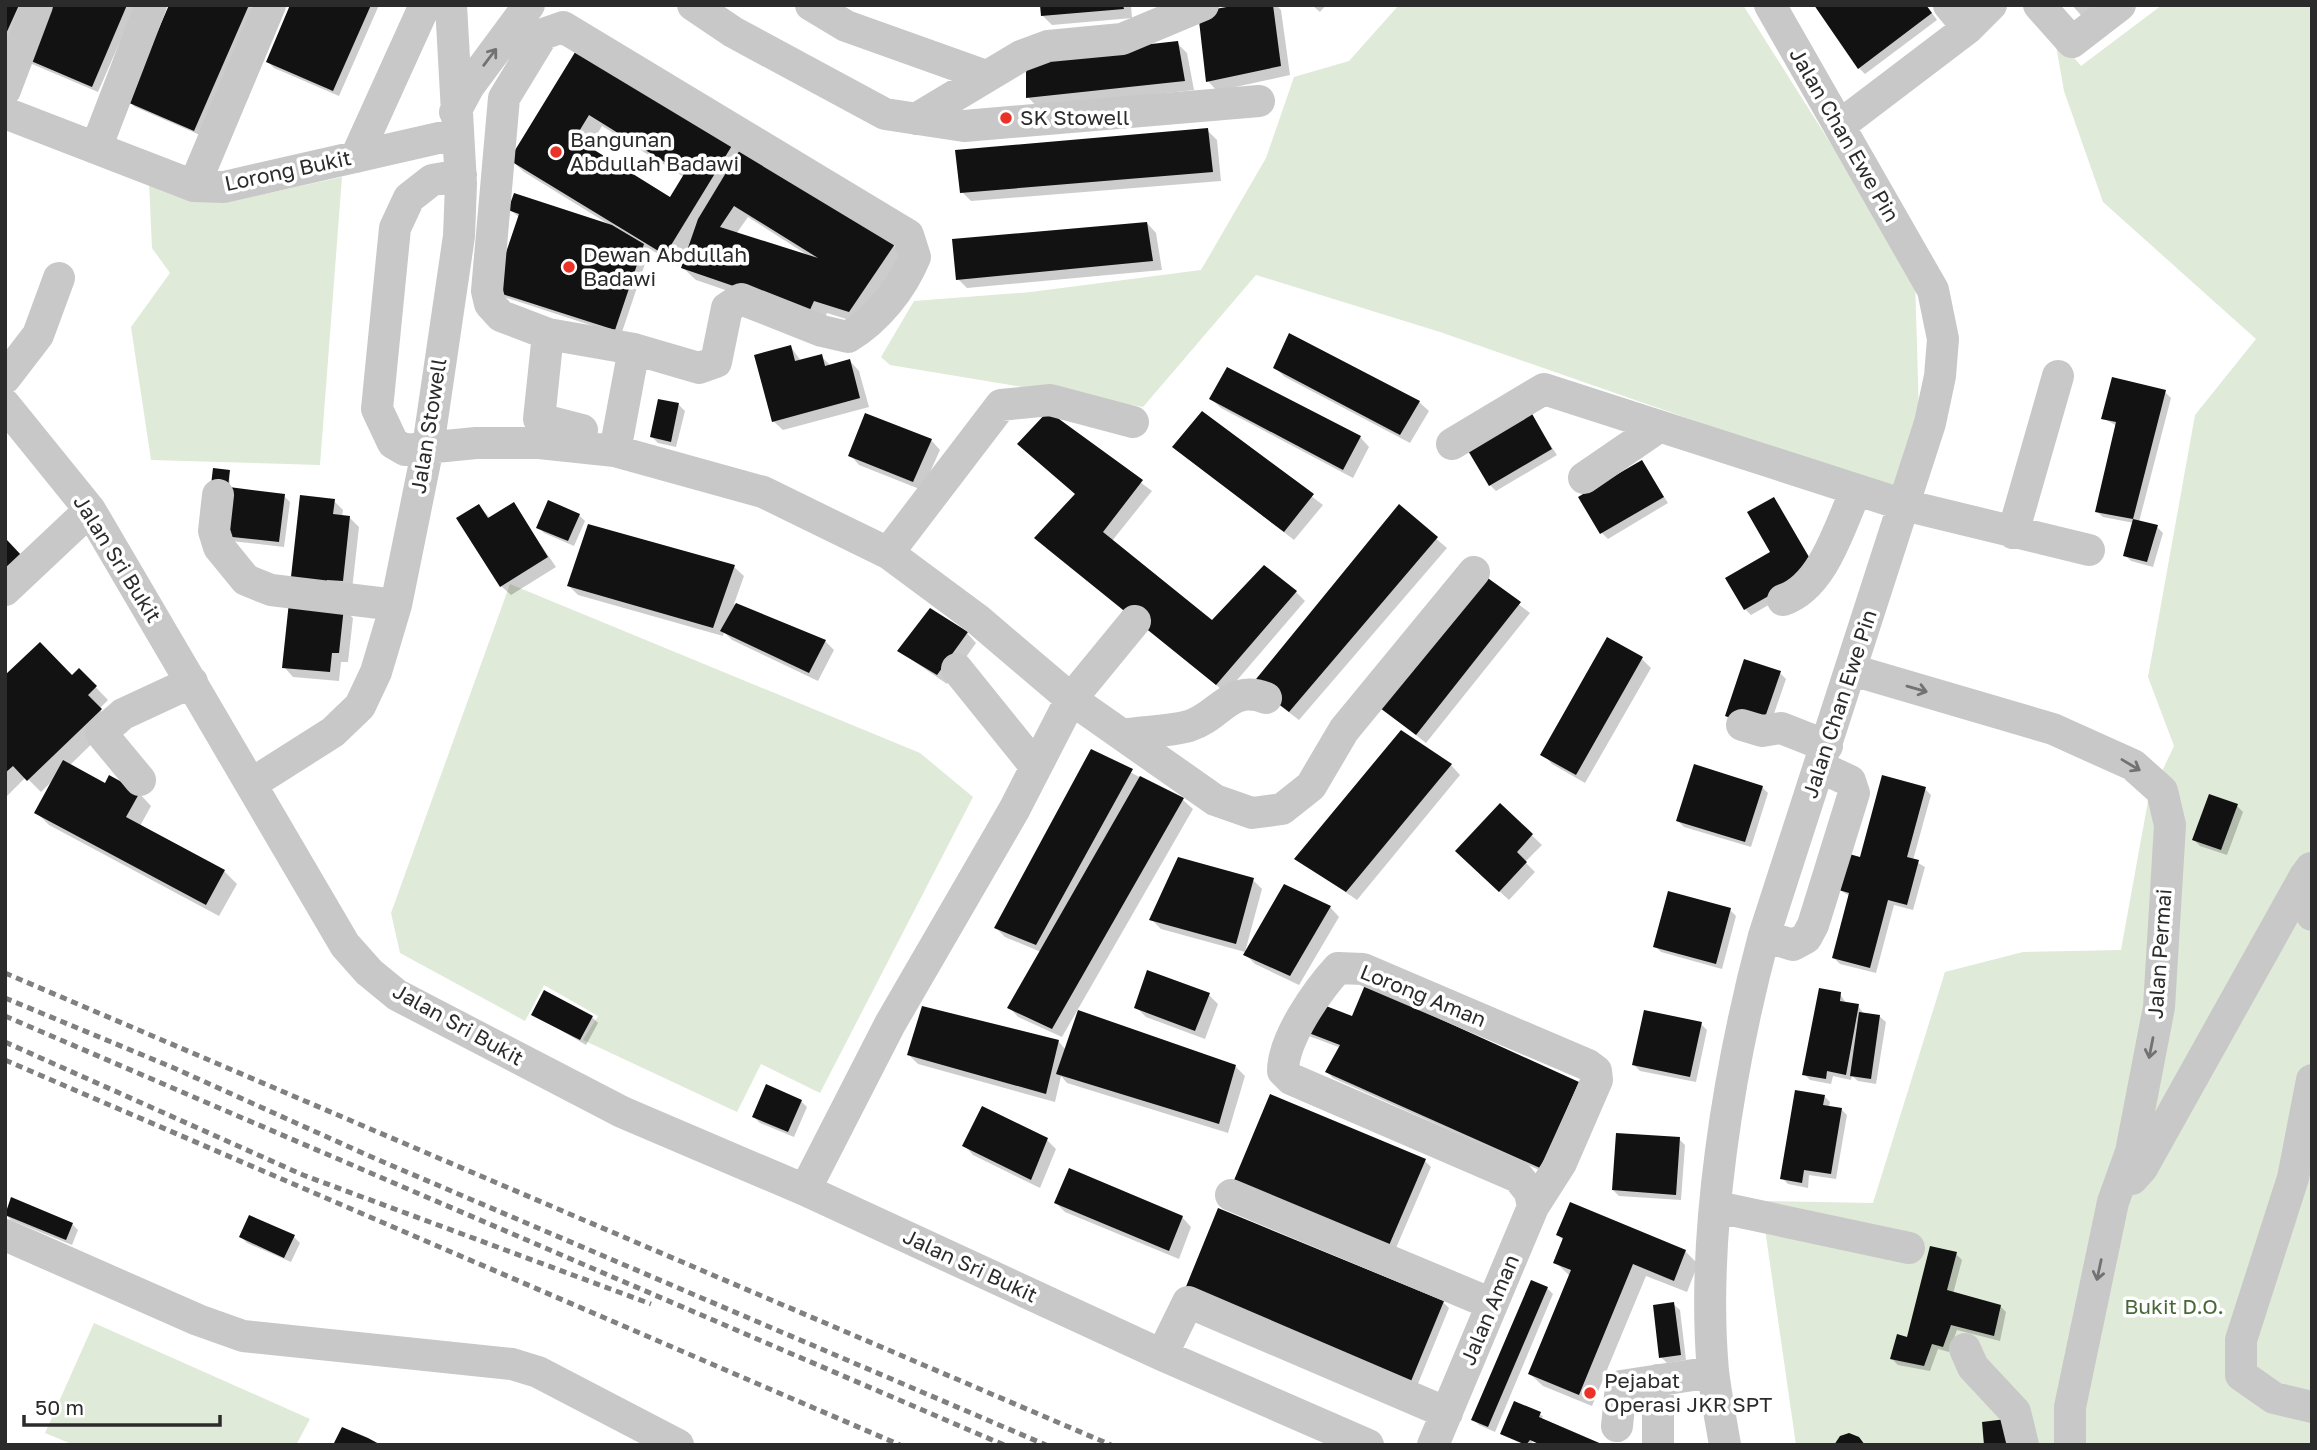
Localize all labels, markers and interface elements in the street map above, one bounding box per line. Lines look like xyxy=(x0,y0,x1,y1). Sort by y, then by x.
street label: Jalan Chan Ewe Pin xyxy=(1784,43,1905,226)
one-way arrow xyxy=(482,48,497,67)
place label: SK Stowell xyxy=(1020,104,1129,130)
marker: SK Stowell xyxy=(998,110,1014,126)
place label: Bangunan Abdullah Badawi xyxy=(570,126,739,176)
street label: Lorong Bukit xyxy=(222,144,353,196)
marker: Bangunan Abdullah Badawi xyxy=(548,144,564,160)
place label: Dewan Abdullah Badawi xyxy=(583,241,747,291)
marker: Dewan Abdullah Badawi xyxy=(561,259,577,275)
street label: Jalan Stowell xyxy=(404,356,452,495)
street label: Jalan Sri Bukit xyxy=(68,490,167,627)
street label: Jalan Chan Ewe Pin xyxy=(1796,606,1882,801)
one-way arrow xyxy=(1906,684,1928,697)
one-way arrow xyxy=(2120,758,2140,772)
street label: Jalan Permai xyxy=(2141,888,2177,1020)
street label: Lorong Aman xyxy=(1357,958,1490,1032)
street label: Jalan Sri Bukit xyxy=(389,977,528,1071)
one-way arrow xyxy=(2143,1036,2157,1059)
street label: Jalan Sri Bukit xyxy=(899,1223,1042,1308)
street label: Jalan Aman xyxy=(1454,1250,1524,1369)
one-way arrow xyxy=(2091,1258,2105,1281)
park label: Bukit D.O. xyxy=(2124,1293,2224,1319)
place label: Pejabat Operasi JKR SPT xyxy=(1604,1367,1772,1417)
scale bar xyxy=(24,1384,220,1428)
marker: Pejabat Operasi JKR SPT xyxy=(1582,1385,1598,1401)
text: 50 m xyxy=(35,1394,84,1420)

